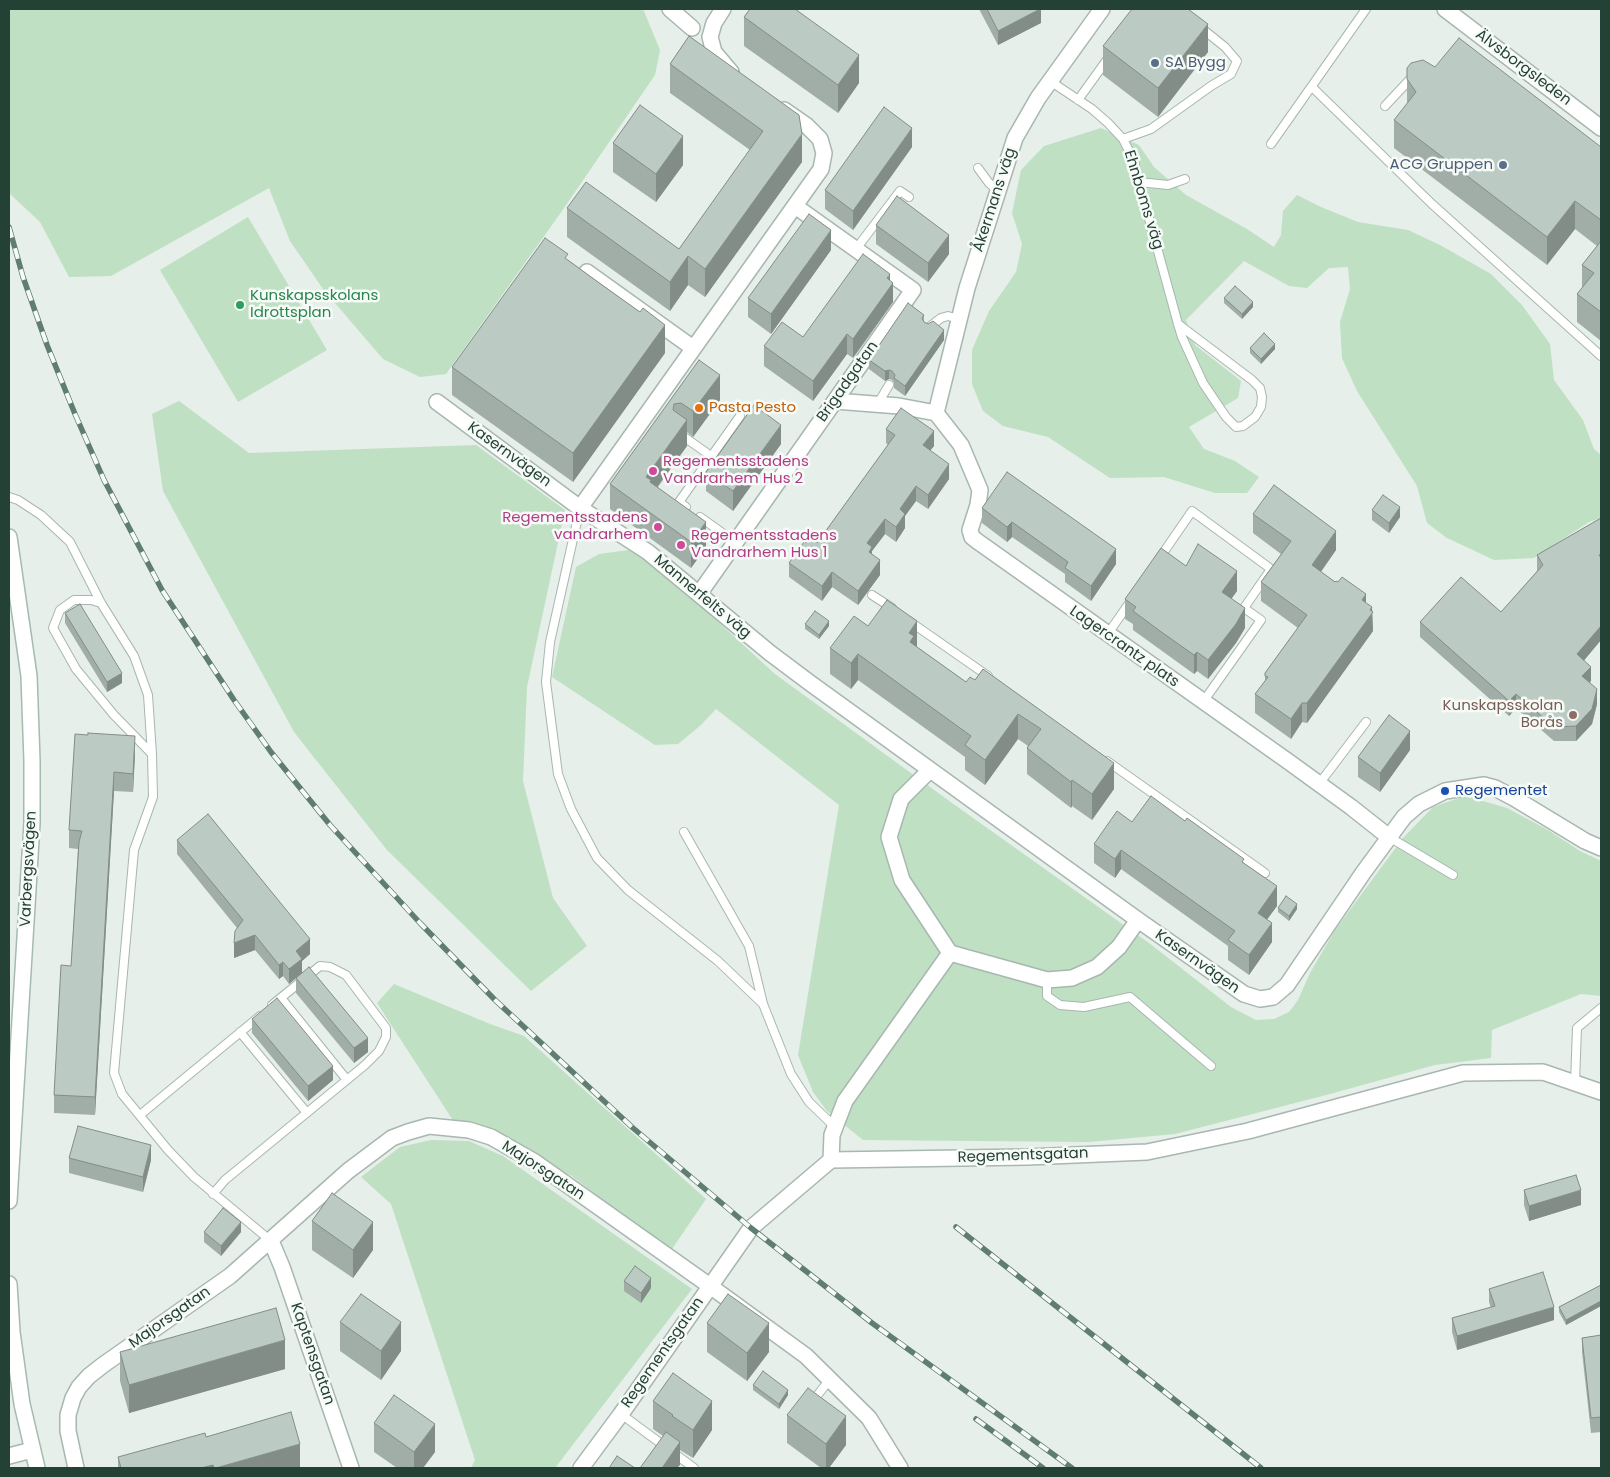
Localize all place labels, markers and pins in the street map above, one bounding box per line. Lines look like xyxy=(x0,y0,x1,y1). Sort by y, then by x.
place label: SA Bygg xyxy=(1165,54,1226,72)
marker: SA Bygg xyxy=(1149,57,1161,69)
place label: ACG Gruppen xyxy=(1390,156,1493,174)
marker: ACG Gruppen xyxy=(1497,159,1509,171)
place label: Kunskapsskolans Idrottsplan xyxy=(250,287,378,322)
marker: Kunskapsskolans Idrottsplan xyxy=(234,299,246,311)
place label: Pasta Pesto xyxy=(709,399,796,417)
marker: Pasta Pesto xyxy=(693,402,705,414)
place label: Regementsstadens Vandrarhem Hus 2 xyxy=(663,453,809,488)
marker: Regementsstadens Vandrarhem Hus 2 xyxy=(647,465,659,477)
place label: Regementsstadens vandrarhem xyxy=(502,509,648,544)
marker: Regementsstadens vandrarhem xyxy=(652,521,664,533)
place label: Regementsstadens Vandrarhem Hus 1 xyxy=(691,527,837,562)
marker: Regementsstadens Vandrarhem Hus 1 xyxy=(675,539,687,551)
place label: Kunskapsskolan Borås xyxy=(1443,697,1563,732)
marker: Kunskapsskolan Borås xyxy=(1567,709,1579,721)
place label: Regementet xyxy=(1455,782,1547,800)
marker: Regementet xyxy=(1439,785,1451,797)

